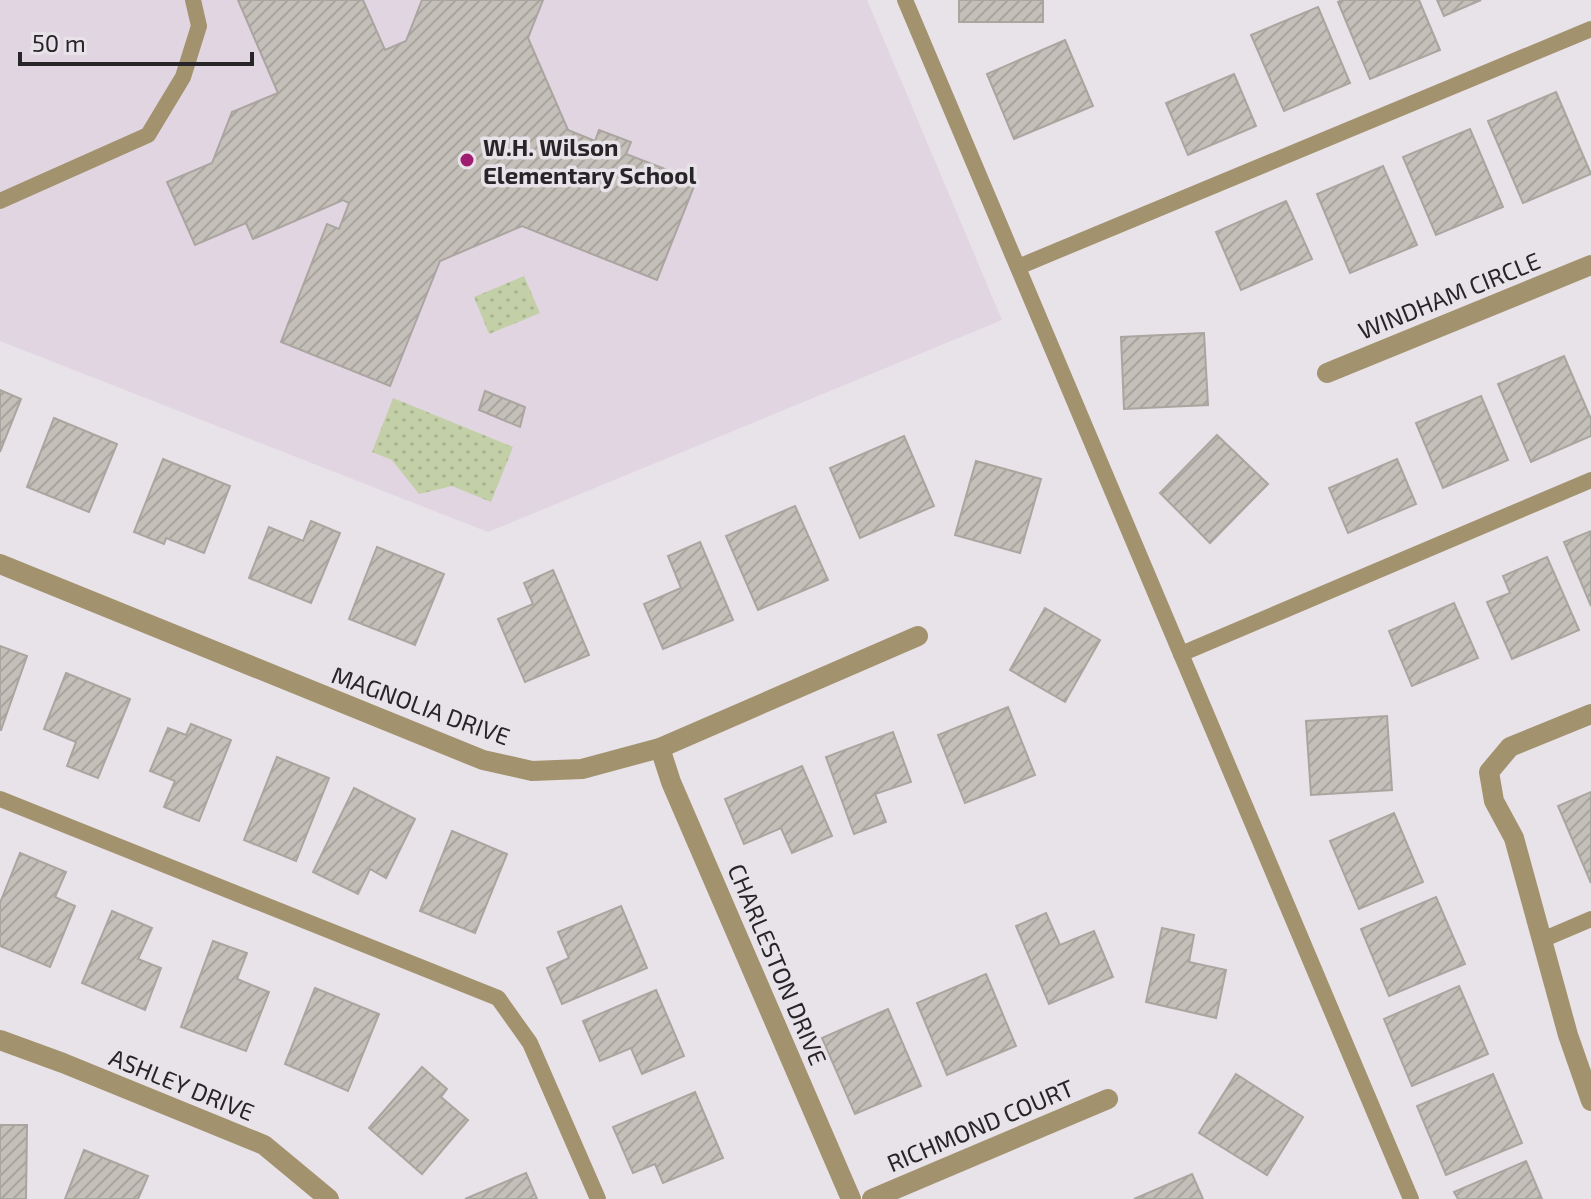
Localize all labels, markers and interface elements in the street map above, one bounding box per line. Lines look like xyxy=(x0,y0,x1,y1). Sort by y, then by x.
scale bar xyxy=(20,16,252,66)
text: 50 m xyxy=(32,28,86,57)
place label: W.H. Wilson Elementary School xyxy=(483,132,696,189)
marker: W.H. Wilson Elementary School xyxy=(458,151,476,169)
street label: WINDHAM CIRCLE xyxy=(1354,245,1544,345)
street label: MAGNOLIA DRIVE xyxy=(328,659,514,751)
street label: CHARLESTON DRIVE xyxy=(723,859,833,1069)
street label: ASHLEY DRIVE xyxy=(105,1042,259,1126)
street label: RICHMOND COURT xyxy=(882,1073,1078,1177)

